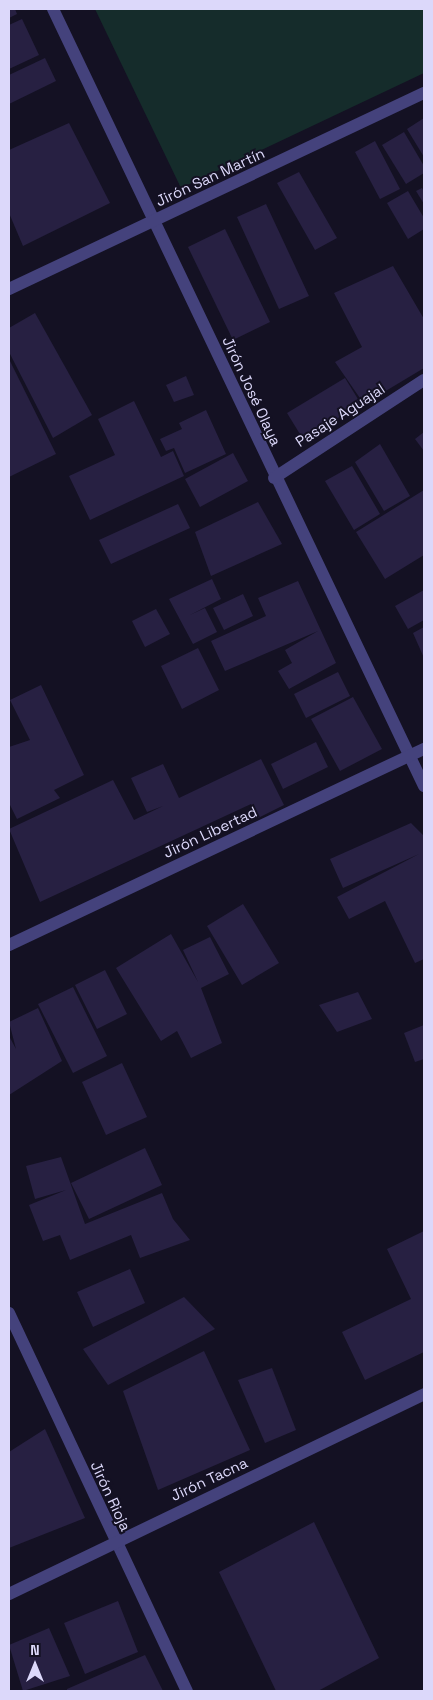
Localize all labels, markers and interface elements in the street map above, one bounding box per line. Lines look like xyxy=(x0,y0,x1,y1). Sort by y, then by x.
street label: Jirón San Martín xyxy=(153,144,267,210)
street label: Jirón José Olaya xyxy=(219,333,285,449)
street label: Pasaje Aguajal xyxy=(292,379,388,451)
street label: Jirón Libertad xyxy=(160,802,260,862)
street label: Jirón Tacna xyxy=(168,1453,250,1505)
street label: Jirón Rioja xyxy=(87,1458,135,1534)
north arrow xyxy=(10,1640,60,1690)
text: N xyxy=(30,1641,40,1659)

